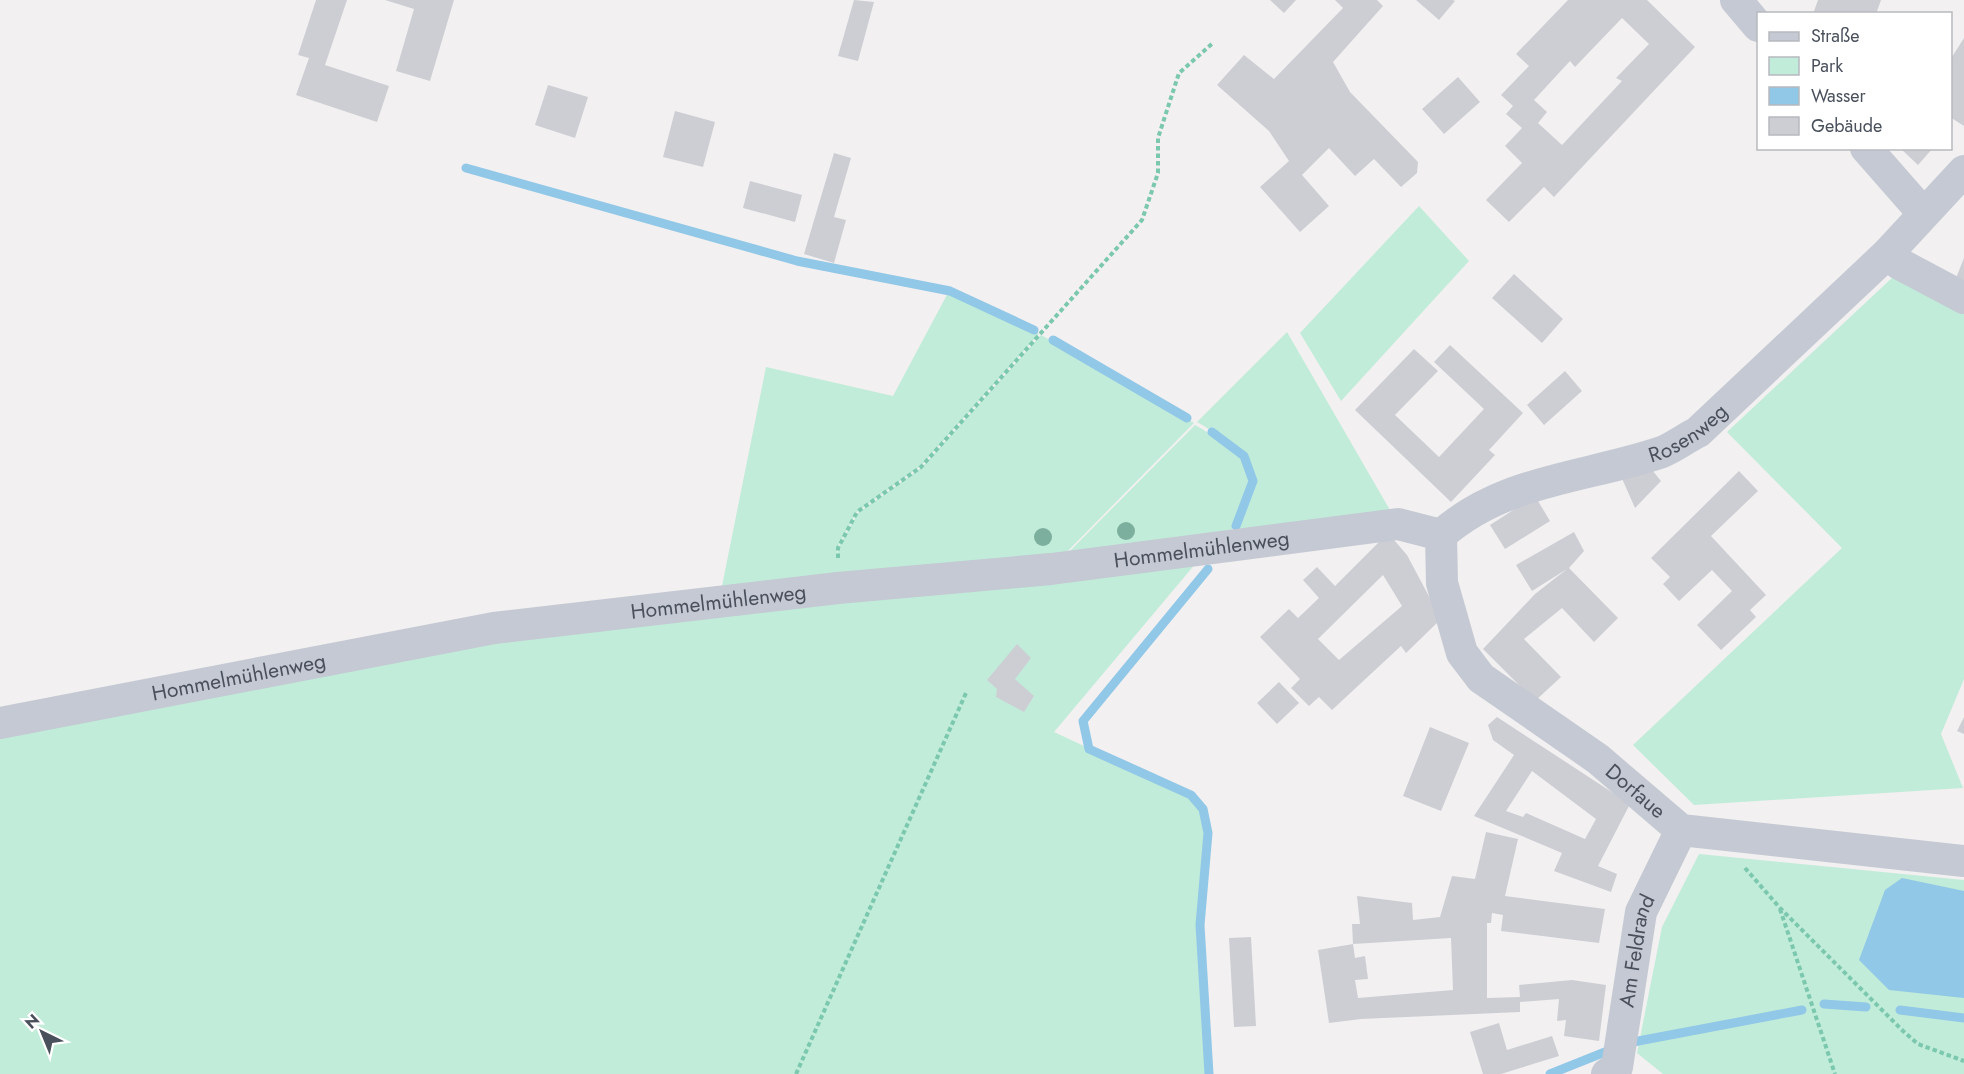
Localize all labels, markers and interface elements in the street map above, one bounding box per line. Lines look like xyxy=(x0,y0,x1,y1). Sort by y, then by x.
legend xyxy=(1757,12,1952,150)
text: Straße xyxy=(1811,23,1859,49)
text: Park xyxy=(1811,53,1843,79)
text: Wasser xyxy=(1811,83,1866,109)
text: Gebäude xyxy=(1811,113,1882,139)
street label: Rosenweg xyxy=(1645,397,1734,470)
street label: Hommelmühlenweg xyxy=(1112,523,1291,576)
street label: Hommelmühlenweg xyxy=(629,577,808,627)
street label: Hommelmühlenweg xyxy=(149,646,328,709)
street label: Dorfaue xyxy=(1599,757,1672,826)
street label: Am Feldrand xyxy=(1611,889,1662,1009)
north arrow xyxy=(12,1002,72,1062)
text: N xyxy=(20,1009,45,1034)

